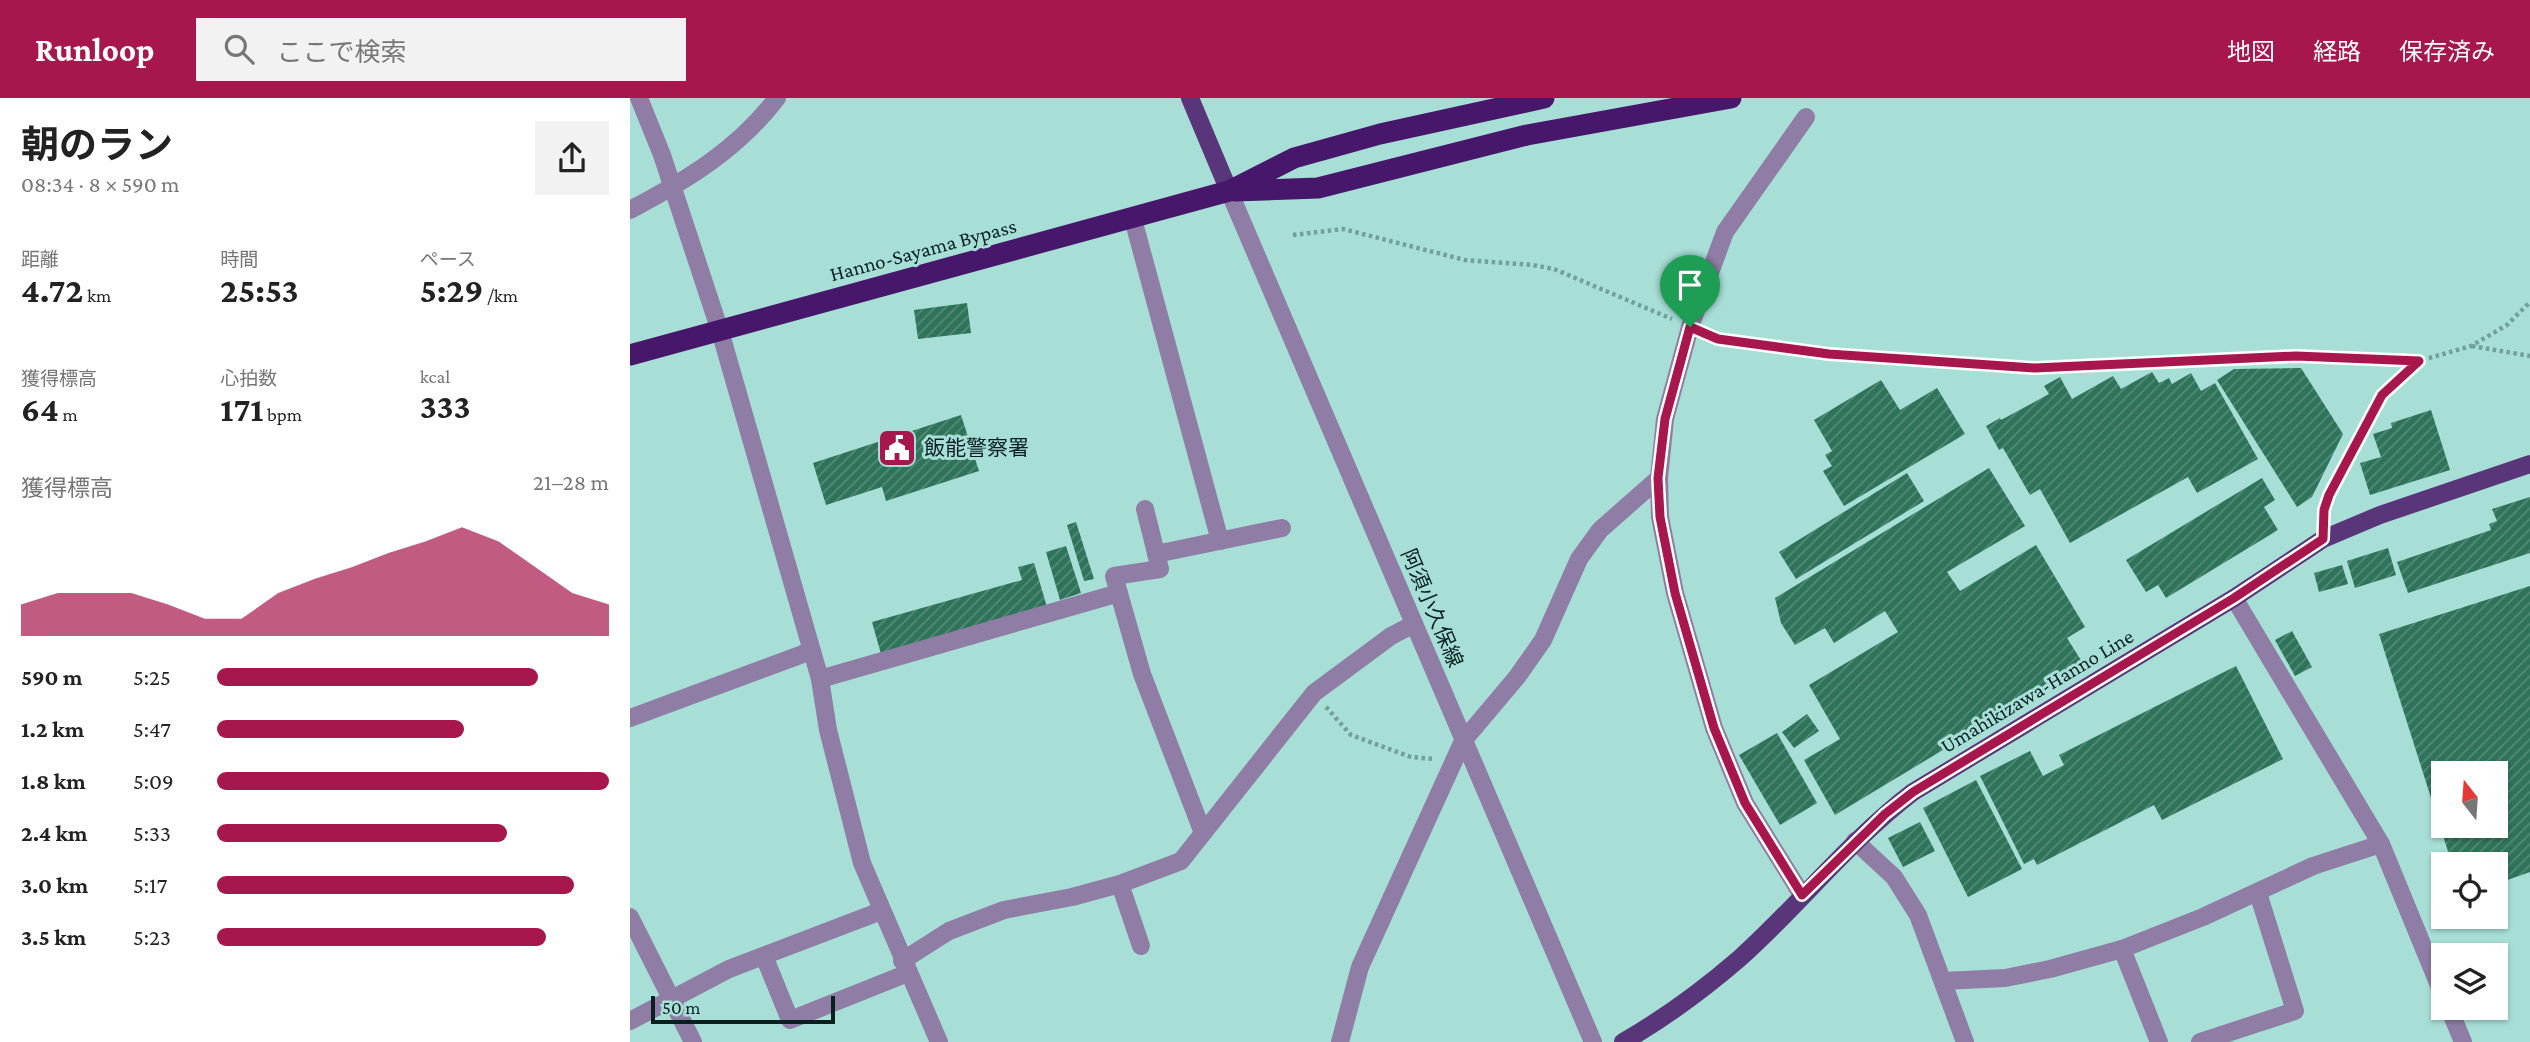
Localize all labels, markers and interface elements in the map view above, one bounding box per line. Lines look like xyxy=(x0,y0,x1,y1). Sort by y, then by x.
search box xyxy=(196,18,686,81)
icon: search xyxy=(220,30,258,68)
text: Runloop xyxy=(35,31,154,68)
text: ここで検索 xyxy=(276,38,406,67)
text: 地図 xyxy=(2227,38,2275,65)
text: 経路 xyxy=(2313,38,2361,65)
text: 保存済み xyxy=(2399,38,2495,65)
button: share xyxy=(535,121,609,195)
text: 朝のラン xyxy=(21,124,173,166)
text: 08:34 · 8 × 590 m xyxy=(21,171,180,197)
street label: Hanno-Sayama Bypass xyxy=(827,214,1019,286)
text: 距離 xyxy=(21,249,59,270)
text: 時間 xyxy=(220,249,258,270)
text: ペース xyxy=(420,249,476,270)
pin xyxy=(1660,255,1720,327)
icon: arrive xyxy=(1671,266,1709,304)
text: 4.72 xyxy=(21,271,83,310)
text: 25:53 xyxy=(220,271,298,310)
text: 5:29 xyxy=(420,271,483,310)
text: km xyxy=(83,285,111,306)
text: /km xyxy=(483,285,518,306)
text: kcal xyxy=(420,366,450,387)
text: 獲得標高 xyxy=(21,368,97,389)
text: 心拍数 xyxy=(220,368,277,389)
text: 333 xyxy=(420,387,471,426)
text: 64 xyxy=(21,390,59,429)
text: 171 xyxy=(220,390,263,429)
text: m xyxy=(59,404,78,425)
text: bpm xyxy=(263,404,302,425)
public building icon: 飯能警察署 xyxy=(876,427,918,469)
place label: 飯能警察署 xyxy=(924,436,1029,460)
text: 21–28 m xyxy=(533,469,609,495)
text: 獲得標高 xyxy=(21,475,113,501)
street label: 阿須小久保線 xyxy=(1396,545,1468,671)
street label: Umahikizawa-Hanno Line xyxy=(1936,624,2138,758)
text: 590 m xyxy=(21,664,82,690)
text: 5:25 xyxy=(133,664,171,690)
text: 1.2 km xyxy=(21,716,84,742)
text: 5:47 xyxy=(133,716,171,742)
north arrow xyxy=(2431,761,2508,838)
map controls xyxy=(2431,761,2508,1020)
text: 1.8 km xyxy=(21,768,86,794)
text: 5:09 xyxy=(133,768,174,794)
text: 2.4 km xyxy=(21,820,88,846)
text: 5:33 xyxy=(133,820,171,846)
button: locate xyxy=(2431,852,2508,929)
text: 3.0 km xyxy=(21,872,88,898)
text: 5:17 xyxy=(133,872,167,898)
text: 3.5 km xyxy=(21,924,86,950)
text: 5:23 xyxy=(133,924,171,950)
button: layers xyxy=(2431,943,2508,1020)
scale bar xyxy=(651,993,835,1025)
text: 50 m xyxy=(662,997,701,1018)

